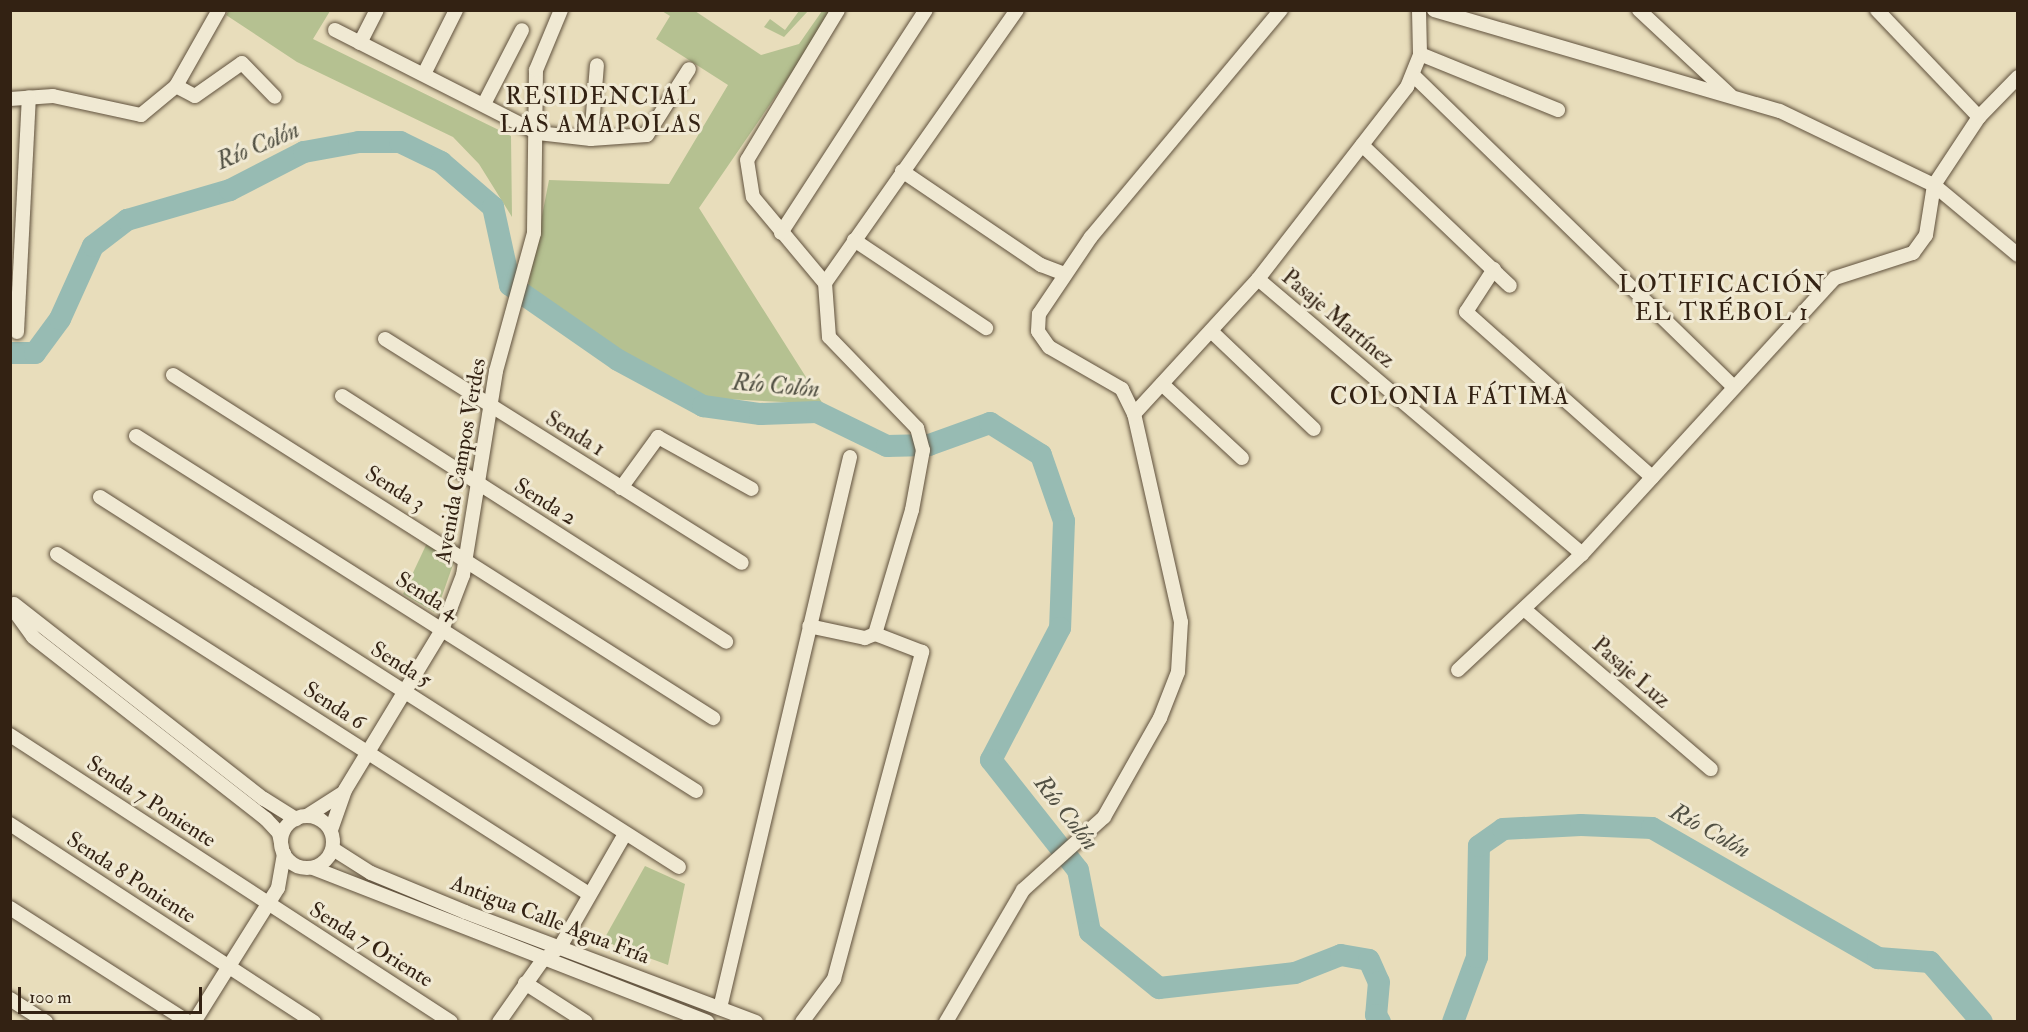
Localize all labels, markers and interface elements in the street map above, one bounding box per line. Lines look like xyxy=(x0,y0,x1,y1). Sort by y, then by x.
district label: RESIDENCIAL LAS AMAPOLAS xyxy=(499,83,703,139)
water label: Río Colón xyxy=(212,116,304,176)
street label: Pasaje Martínez xyxy=(1276,264,1400,374)
district label: LOTIFICACIÓN EL TRÉBOL 1 xyxy=(1618,271,1826,327)
street label: Avenida Campos Verdes xyxy=(430,356,492,566)
water label: Río Colón xyxy=(731,368,821,404)
district label: COLONIA FÁTIMA xyxy=(1330,383,1570,411)
street label: Senda 1 xyxy=(540,406,610,462)
street label: Senda 3 xyxy=(360,460,430,518)
street label: Senda 2 xyxy=(509,473,581,531)
street label: Senda 4 xyxy=(391,567,463,625)
street label: Pasaje Luz xyxy=(1587,632,1675,714)
street label: Senda 5 xyxy=(366,636,436,694)
street label: Senda 6 xyxy=(298,676,370,736)
street label: Senda 7 Poniente xyxy=(81,750,221,854)
water label: Río Colón xyxy=(1028,770,1104,856)
water label: Río Colón xyxy=(1665,797,1755,865)
street label: Senda 8 Poniente xyxy=(61,826,201,930)
street label: Antigua Calle Agua Fría xyxy=(447,870,653,970)
street label: Senda 7 Oriente xyxy=(304,897,438,993)
scale bar xyxy=(21,975,206,1013)
text: 100 m xyxy=(29,986,72,1009)

